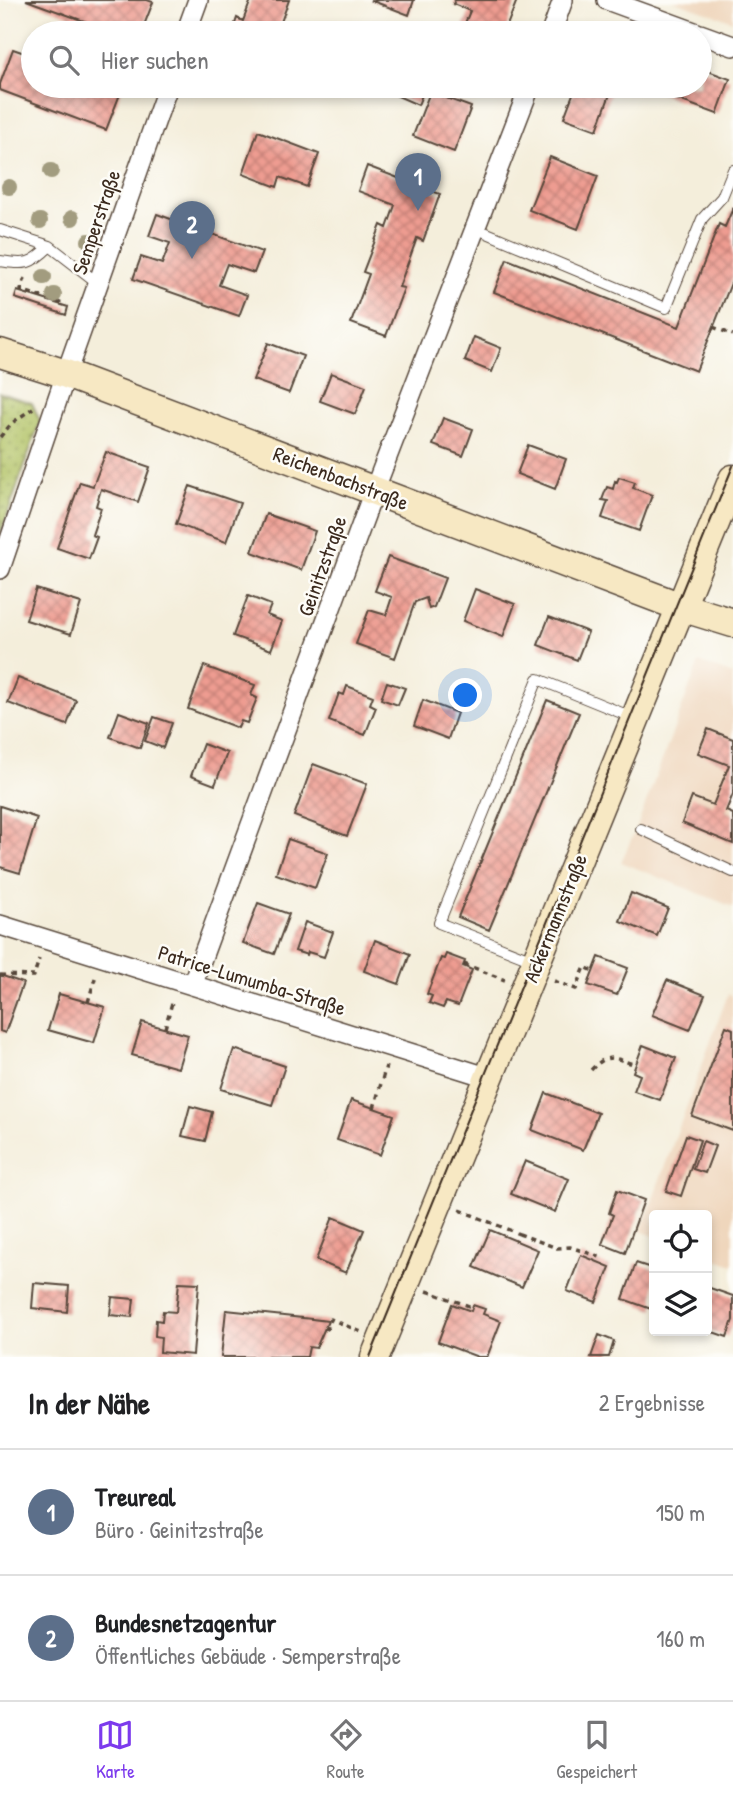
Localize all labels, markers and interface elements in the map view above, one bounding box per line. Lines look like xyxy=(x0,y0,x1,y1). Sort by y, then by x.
search box xyxy=(21,21,712,98)
icon: search xyxy=(45,41,83,79)
text: Hier suchen xyxy=(101,42,209,77)
pin: 1 xyxy=(395,153,441,211)
street label: Semperstraße xyxy=(65,166,127,278)
pin: 2 xyxy=(169,201,215,259)
street label: Reichenbachstraße xyxy=(269,439,413,517)
street label: Geinitzstraße xyxy=(290,512,354,620)
your location xyxy=(448,678,482,712)
street label: Ackermannstraße xyxy=(516,849,594,987)
street label: Patrice-Lumumba-Straße xyxy=(155,938,349,1022)
map controls xyxy=(649,1210,712,1336)
button: locate xyxy=(649,1210,712,1273)
button: layers xyxy=(649,1273,712,1336)
text: In der Nähe xyxy=(28,1383,150,1423)
text: 2 Ergebnisse xyxy=(599,1387,705,1418)
text: Treureal xyxy=(95,1479,175,1514)
text: 1 xyxy=(47,1497,55,1528)
text: 150 m xyxy=(656,1497,705,1528)
text: Büro · Geinitzstraße xyxy=(95,1514,264,1545)
text: Bundesnetzagentur xyxy=(95,1605,276,1640)
text: 2 xyxy=(46,1623,56,1654)
text: 160 m xyxy=(656,1623,705,1654)
text: Öffentliches Gebäude · Semperstraße xyxy=(95,1640,401,1671)
tab: Karte xyxy=(96,1716,135,1784)
tab: Route xyxy=(327,1716,365,1784)
tab: Gespeichert xyxy=(556,1716,637,1784)

